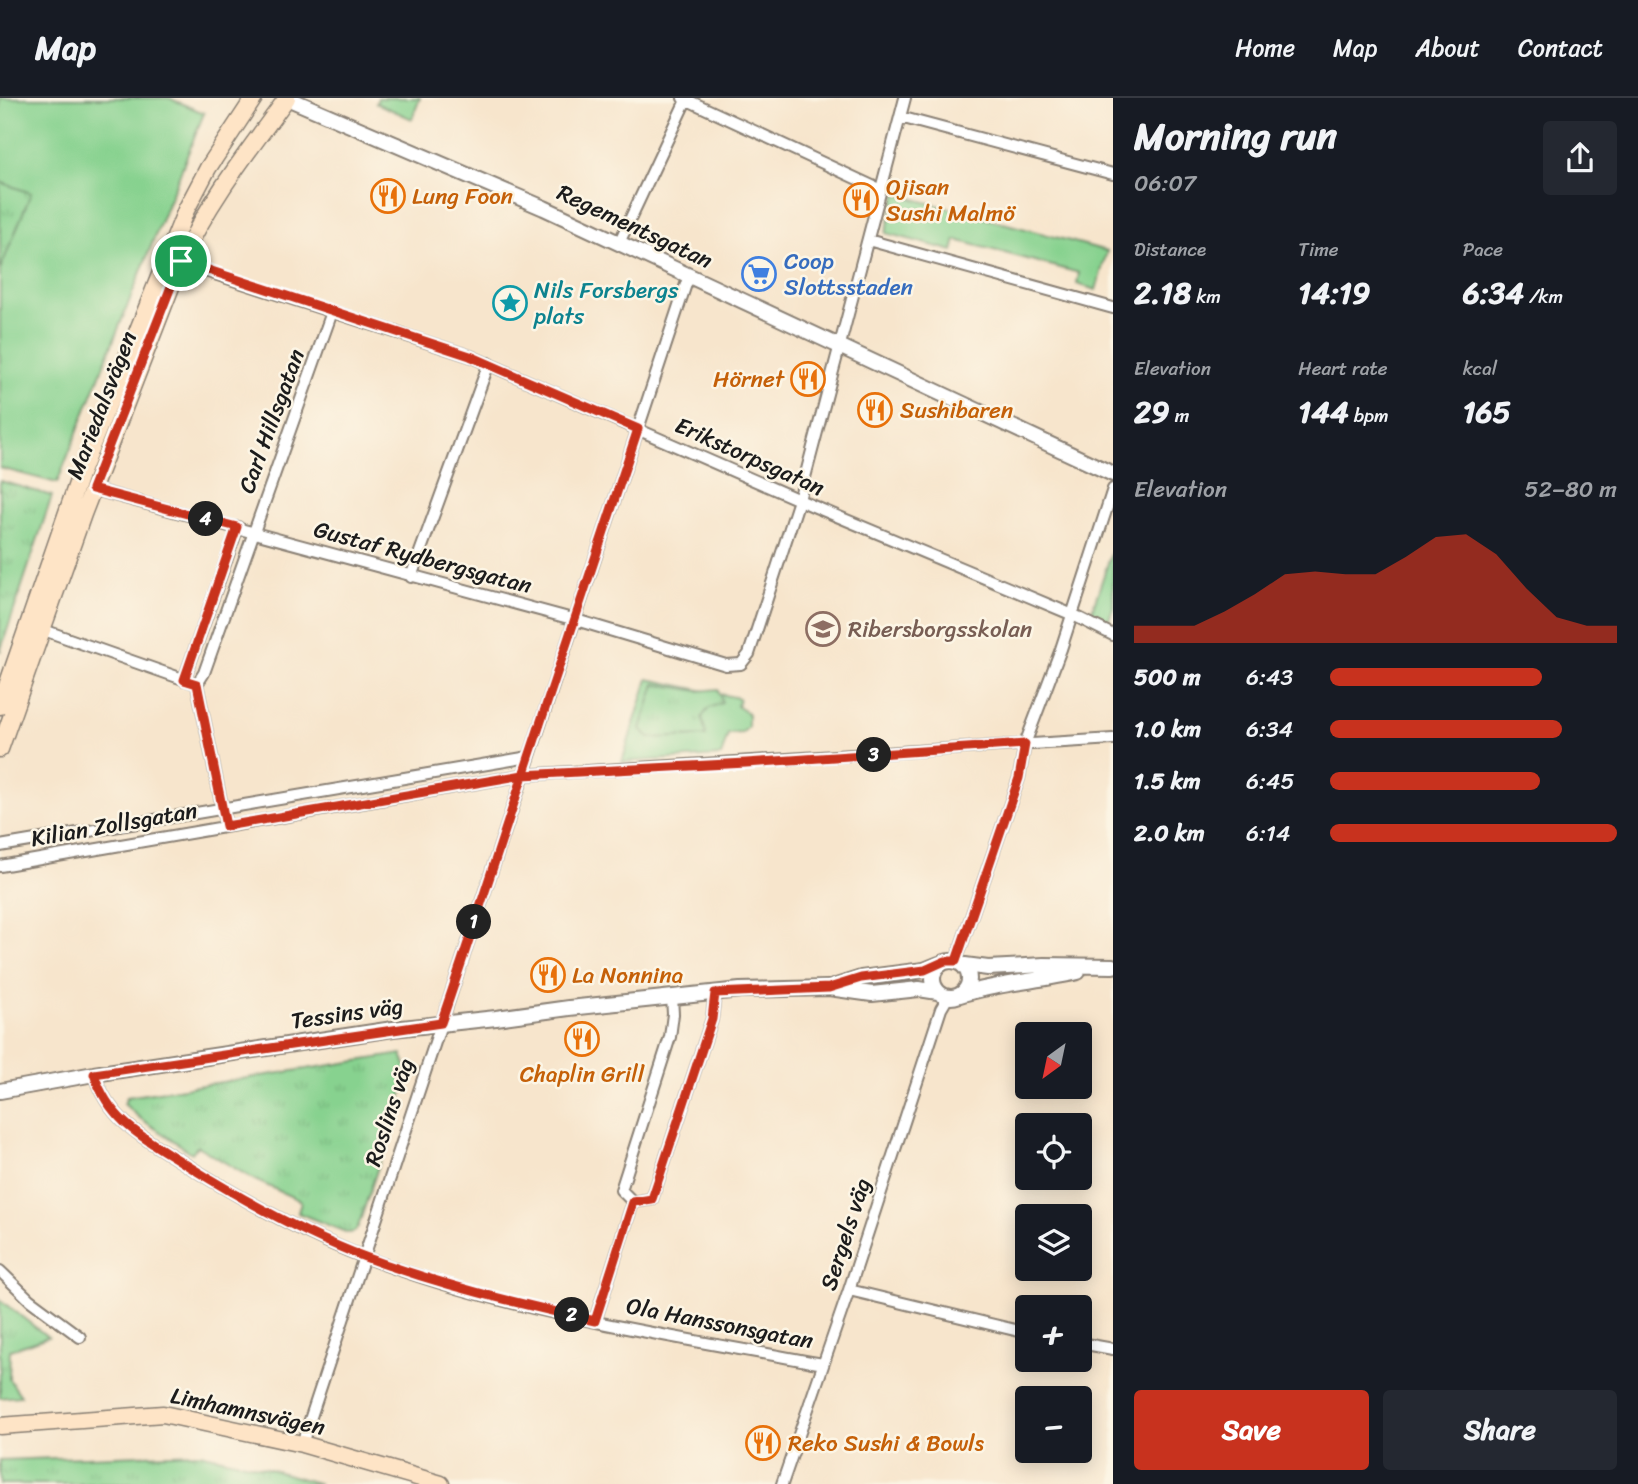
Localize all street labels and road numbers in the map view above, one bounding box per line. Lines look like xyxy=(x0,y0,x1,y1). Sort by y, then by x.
street label: Regementsgatan xyxy=(550,172,720,281)
street label: Mariedalsvägen xyxy=(54,325,149,485)
street label: Carl Hillsgatan xyxy=(226,343,317,499)
street label: Erikstorpsgatan xyxy=(668,405,831,508)
street label: Gustaf Rydbergsgatan xyxy=(309,509,537,606)
street label: Kilian Zollsgatan xyxy=(28,790,200,859)
street label: Tessins väg xyxy=(288,985,406,1042)
street label: Roslins väg xyxy=(353,1053,426,1172)
street label: Sergels väg xyxy=(808,1173,883,1296)
street label: Ola Hanssonsgatan xyxy=(623,1285,817,1362)
street label: Limhamnsvägen xyxy=(167,1375,329,1448)

